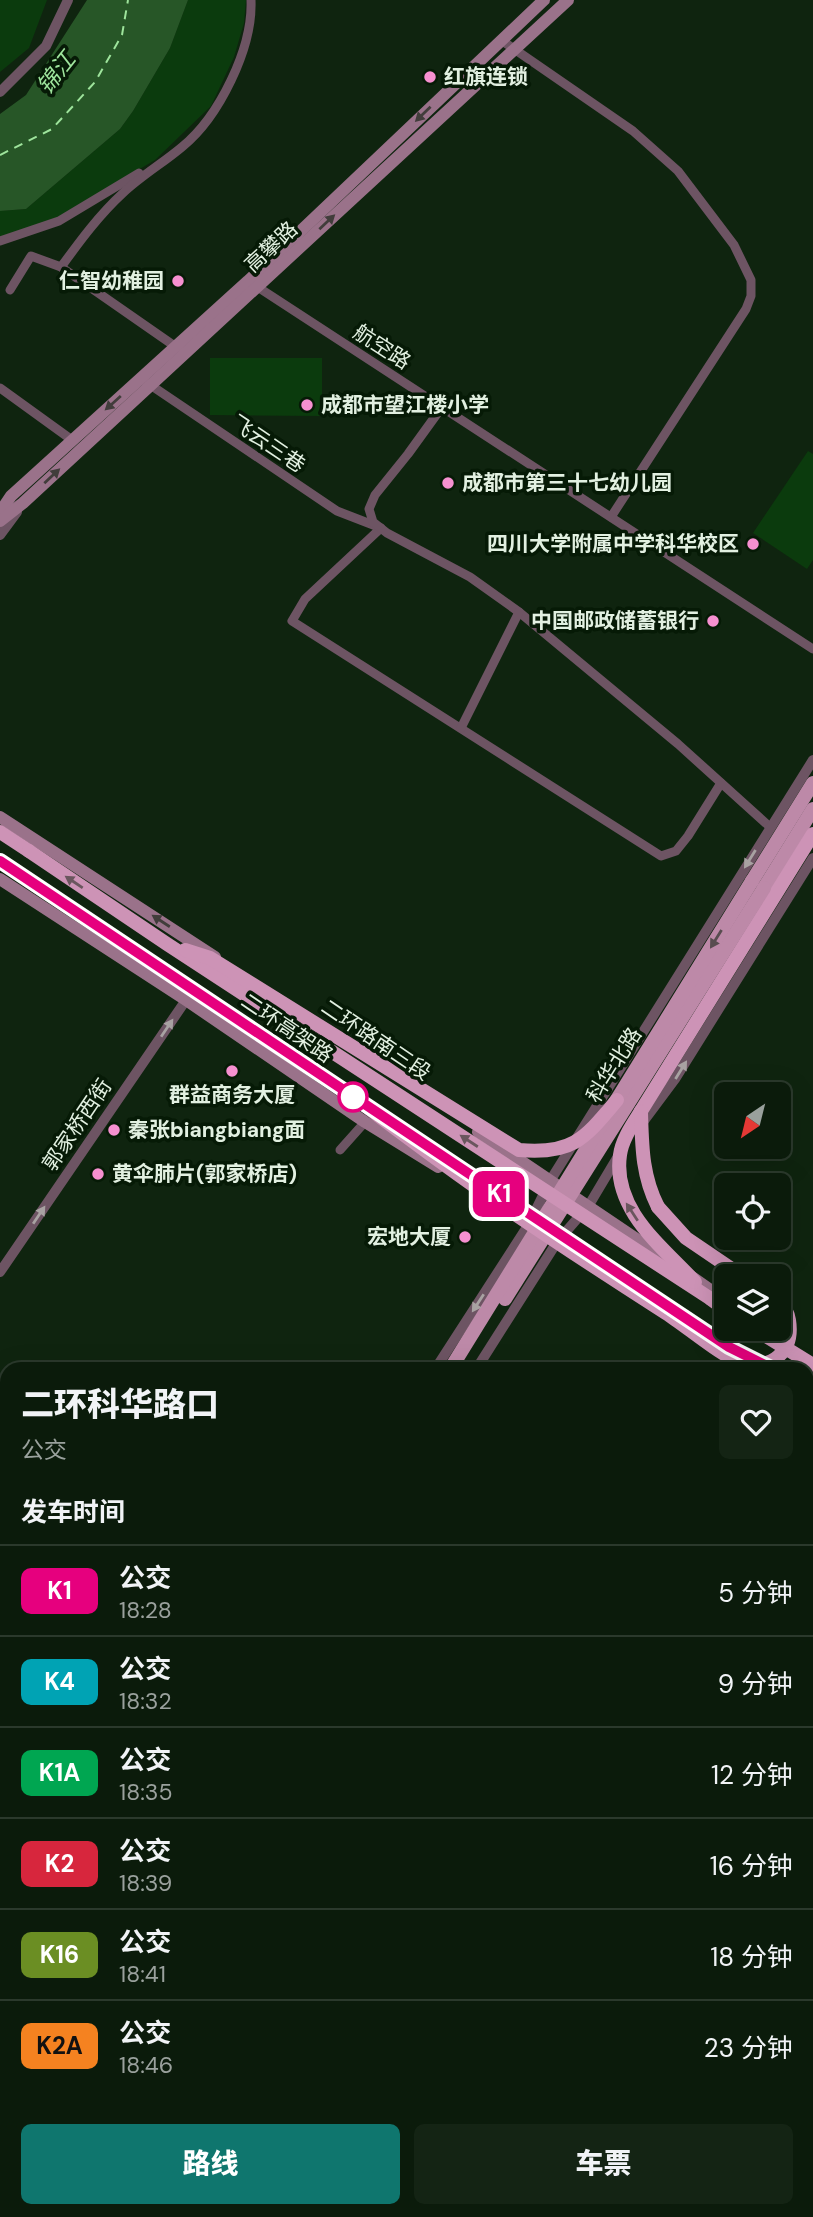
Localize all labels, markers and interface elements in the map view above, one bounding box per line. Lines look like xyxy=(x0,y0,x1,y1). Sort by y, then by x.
water label: 锦江 xyxy=(30,43,84,100)
place label: 红旗连锁 xyxy=(444,63,528,91)
marker: 红旗连锁 xyxy=(422,69,438,85)
one-way arrow xyxy=(414,106,432,122)
street label: 高攀路 xyxy=(238,215,304,279)
one-way arrow xyxy=(318,215,335,231)
place label: 仁智幼稚园 xyxy=(59,267,164,295)
marker: 仁智幼稚园 xyxy=(170,273,186,289)
street label: 航空路 xyxy=(348,318,416,376)
place label: 成都市望江楼小学 xyxy=(321,391,489,419)
one-way arrow xyxy=(104,395,122,411)
marker: 成都市望江楼小学 xyxy=(299,397,315,413)
street label: 飞云三巷 xyxy=(225,409,311,479)
one-way arrow xyxy=(43,469,60,485)
place label: 成都市第三十七幼儿园 xyxy=(462,469,672,497)
marker: 成都市第三十七幼儿园 xyxy=(440,475,456,491)
place label: 四川大学附属中学科华校区 xyxy=(487,530,739,558)
marker: 四川大学附属中学科华校区 xyxy=(745,536,761,552)
place label: 中国邮政储蓄银行 xyxy=(531,607,699,635)
marker: 中国邮政储蓄银行 xyxy=(705,613,721,629)
one-way arrow xyxy=(744,849,757,869)
one-way arrow xyxy=(64,875,84,888)
one-way arrow xyxy=(152,915,171,928)
one-way arrow xyxy=(710,929,723,949)
street label: 二环高架路 xyxy=(236,987,338,1069)
street label: 二环路南三段 xyxy=(316,993,436,1087)
one-way arrow xyxy=(160,1019,174,1037)
street label: 科华北路 xyxy=(580,1022,648,1108)
one-way arrow xyxy=(674,1060,687,1079)
marker: 群益商务大厦 xyxy=(224,1063,240,1079)
street label: 郭家桥西街 xyxy=(36,1074,118,1176)
place label: 群益商务大厦 xyxy=(169,1081,295,1109)
unlabelled marker xyxy=(338,1082,368,1112)
north arrow xyxy=(714,1082,791,1158)
map controls xyxy=(714,1082,791,1341)
place label: 秦张biangbiang面 xyxy=(128,1116,306,1144)
marker: 秦张biangbiang面 xyxy=(106,1122,122,1138)
one-way arrow xyxy=(459,1135,478,1148)
place label: 黄伞肺片(郭家桥店) xyxy=(112,1160,297,1188)
marker: 黄伞肺片(郭家桥店) xyxy=(90,1166,106,1182)
line badge: K1 xyxy=(468,1171,530,1217)
button: locate xyxy=(714,1173,791,1250)
text: K1 xyxy=(487,1178,511,1209)
one-way arrow xyxy=(626,1202,639,1221)
one-way arrow xyxy=(32,1206,45,1225)
place label: 宏地大厦 xyxy=(367,1223,451,1251)
marker: 宏地大厦 xyxy=(457,1229,473,1245)
button: layers xyxy=(714,1264,791,1341)
one-way arrow xyxy=(472,1294,485,1313)
text: 二环科华路口 xyxy=(21,1383,219,1426)
button: heart xyxy=(719,1385,793,1459)
text: 公交 xyxy=(21,1435,67,1465)
text: 发车时间 xyxy=(21,1495,125,1529)
text: 公交 xyxy=(119,1561,171,1595)
text: K1 xyxy=(47,1575,72,1606)
text: 5 分钟 xyxy=(718,1576,793,1610)
text: 18:28 xyxy=(119,1595,172,1625)
text: 公交 xyxy=(119,1652,171,1686)
text: K4 xyxy=(44,1666,75,1697)
text: 9 分钟 xyxy=(718,1667,793,1701)
text: 18:32 xyxy=(119,1686,172,1716)
text: 公交 xyxy=(119,1743,171,1777)
text: K1A xyxy=(39,1757,80,1788)
text: 12 分钟 xyxy=(711,1758,793,1792)
text: 18:35 xyxy=(119,1777,172,1807)
text: 公交 xyxy=(119,1834,171,1868)
text: K2 xyxy=(45,1848,74,1879)
text: 16 分钟 xyxy=(710,1849,793,1883)
text: 18:39 xyxy=(119,1868,172,1898)
text: 公交 xyxy=(119,1925,171,1959)
text: K16 xyxy=(40,1939,79,1970)
text: 18 分钟 xyxy=(710,1940,793,1974)
text: 18:41 xyxy=(119,1959,166,1989)
text: 公交 xyxy=(119,2016,171,2050)
text: K2A xyxy=(36,2030,83,2061)
text: 23 分钟 xyxy=(704,2031,793,2065)
text: 18:46 xyxy=(119,2050,173,2080)
button: 路线 xyxy=(21,2124,400,2204)
button: 车票 xyxy=(414,2124,793,2204)

